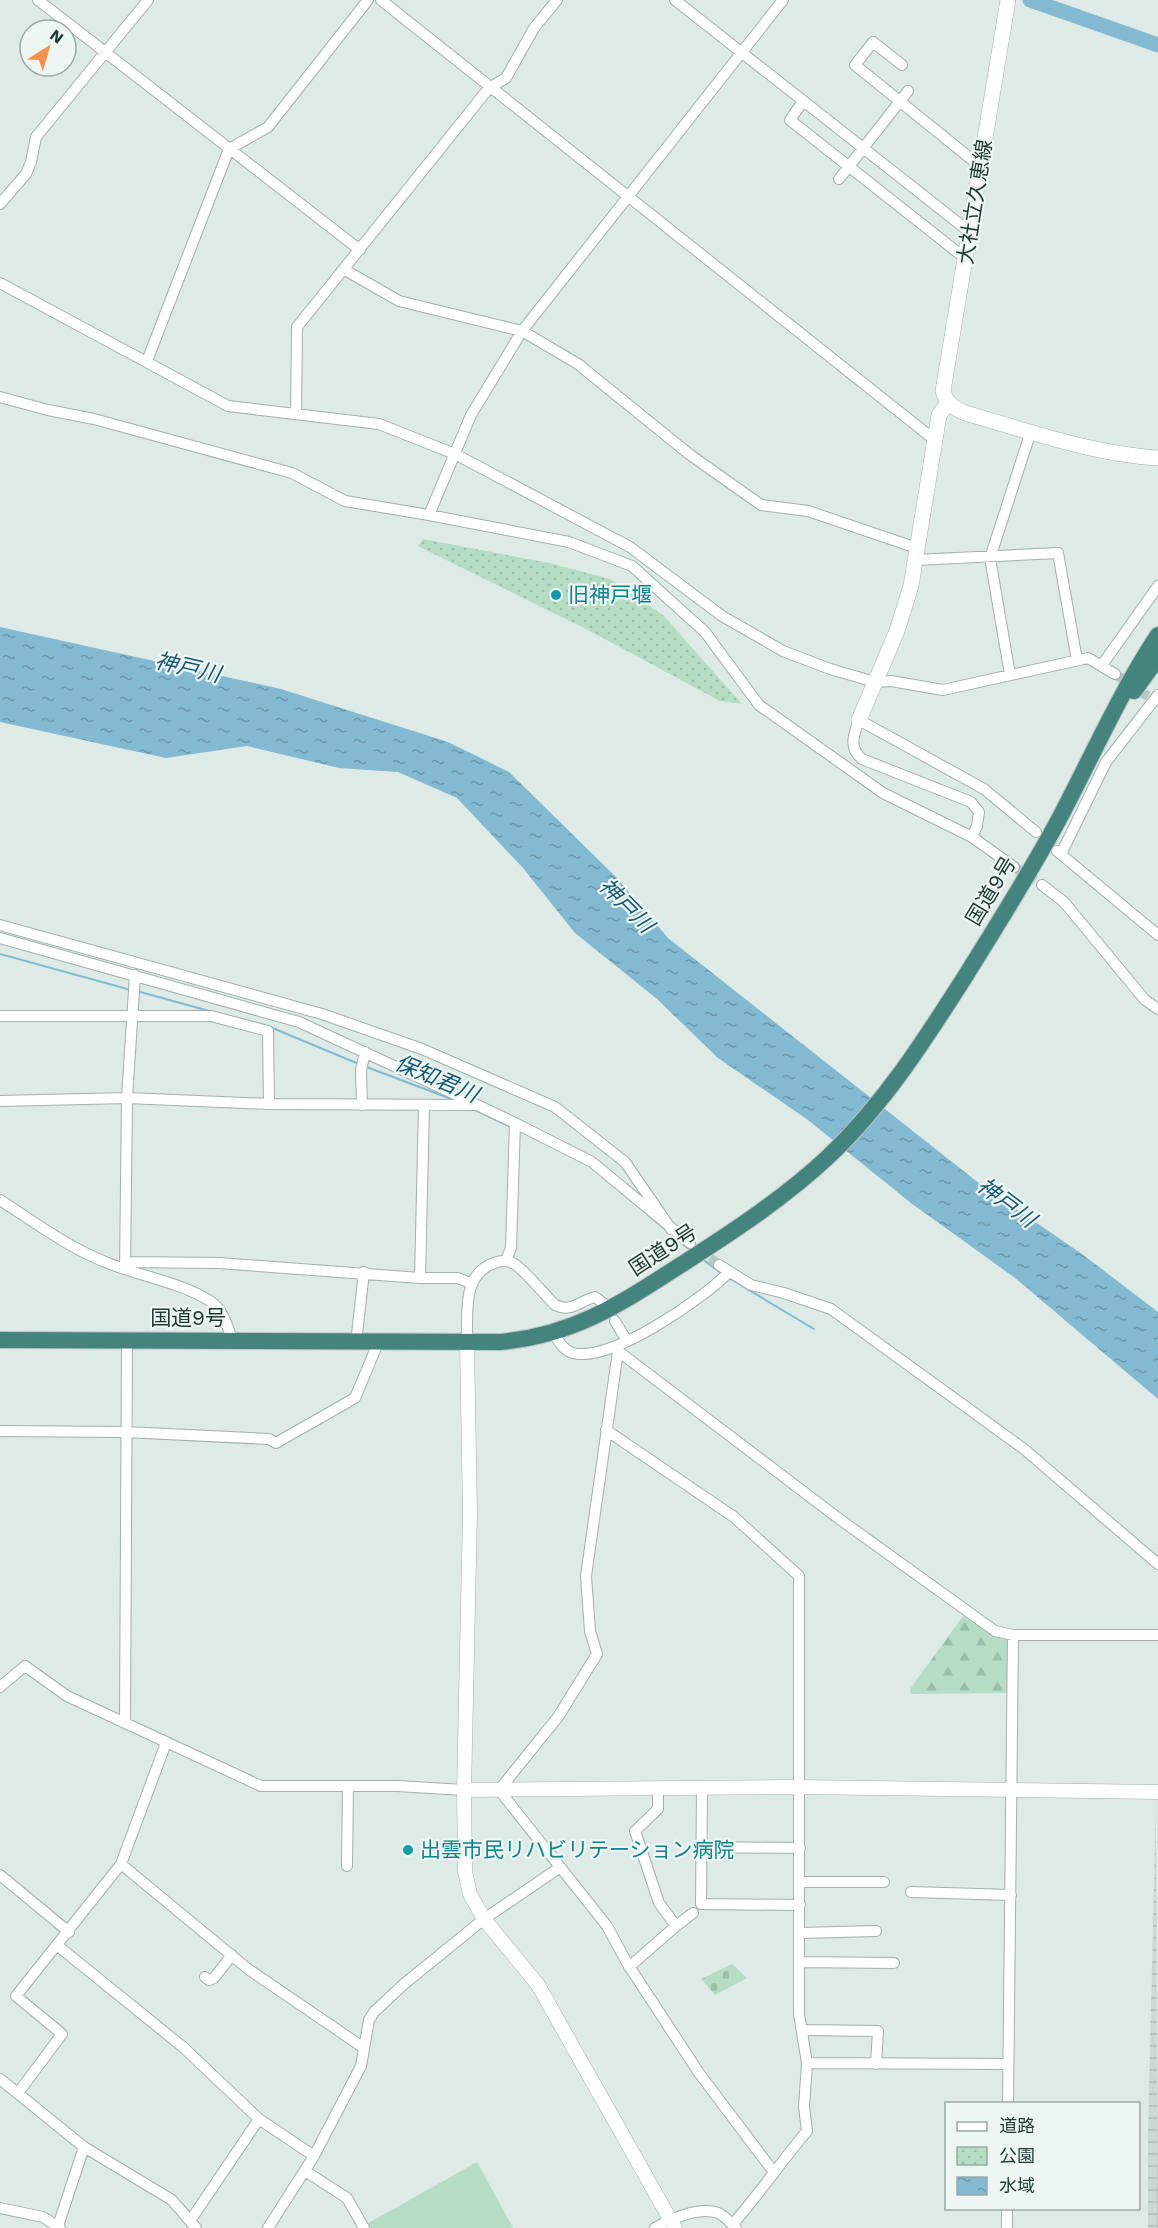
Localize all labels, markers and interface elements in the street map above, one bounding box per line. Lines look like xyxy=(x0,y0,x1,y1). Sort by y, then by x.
north arrow xyxy=(18,18,78,78)
text: N xyxy=(46,25,67,48)
street label: 大社立久恵線 xyxy=(952,138,997,266)
place label: 旧神戸堰 xyxy=(568,582,652,607)
marker: 旧神戸堰 xyxy=(549,588,563,602)
water label: 神戸川 xyxy=(153,648,225,688)
street label: 国道9号 xyxy=(960,852,1021,930)
water label: 神戸川 xyxy=(594,873,660,939)
water label: 保知君川 xyxy=(391,1050,484,1108)
water label: 神戸川 xyxy=(973,1173,1042,1233)
street label: 国道9号 xyxy=(624,1218,701,1281)
street label: 国道9号 xyxy=(150,1305,226,1330)
place label: 出雲市民リハビリテーション病院 xyxy=(420,1837,735,1862)
marker: 出雲市民リハビリテーション病院 xyxy=(401,1843,415,1857)
legend xyxy=(945,2102,1140,2210)
text: 道路 xyxy=(999,2115,1035,2136)
text: 公園 xyxy=(999,2145,1035,2166)
text: 水域 xyxy=(999,2175,1035,2196)

